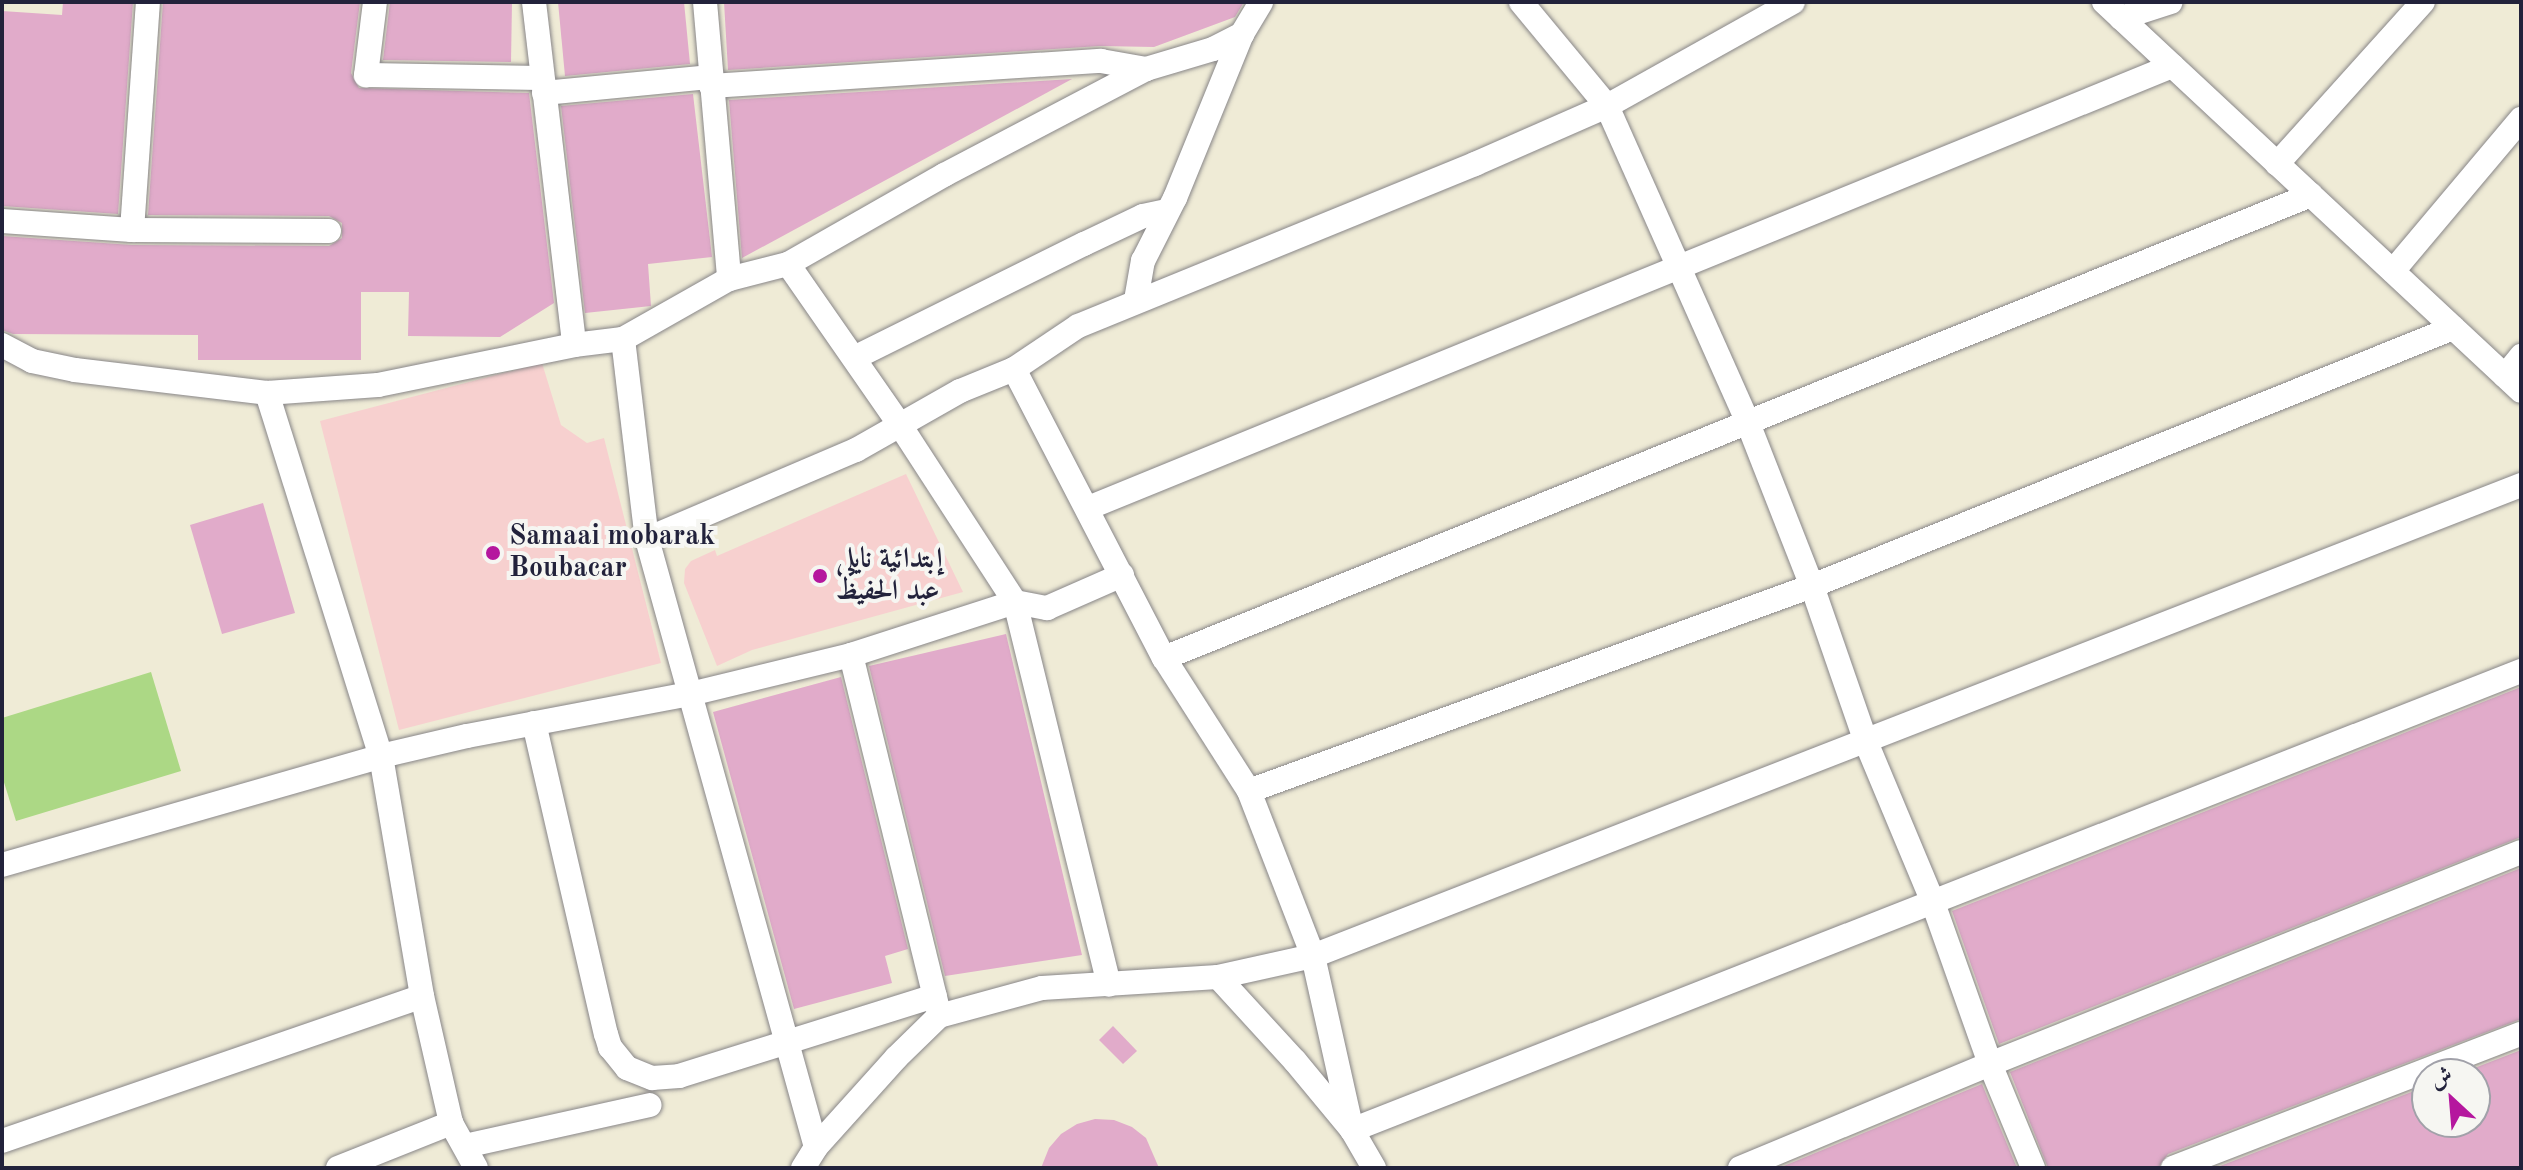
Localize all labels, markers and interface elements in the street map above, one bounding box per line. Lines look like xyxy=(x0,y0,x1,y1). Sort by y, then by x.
place label: Samaai mobarak Boubacar xyxy=(509,520,715,586)
place label: إبتدائية نايلي عبد الحفيظ xyxy=(836,543,943,609)
marker: Samaai mobarak Boubacar xyxy=(484,544,502,562)
marker: إبتدائية نايلي عبد الحفيظ xyxy=(811,567,829,585)
north arrow xyxy=(2411,1058,2491,1138)
text: ش xyxy=(2427,1064,2456,1093)

